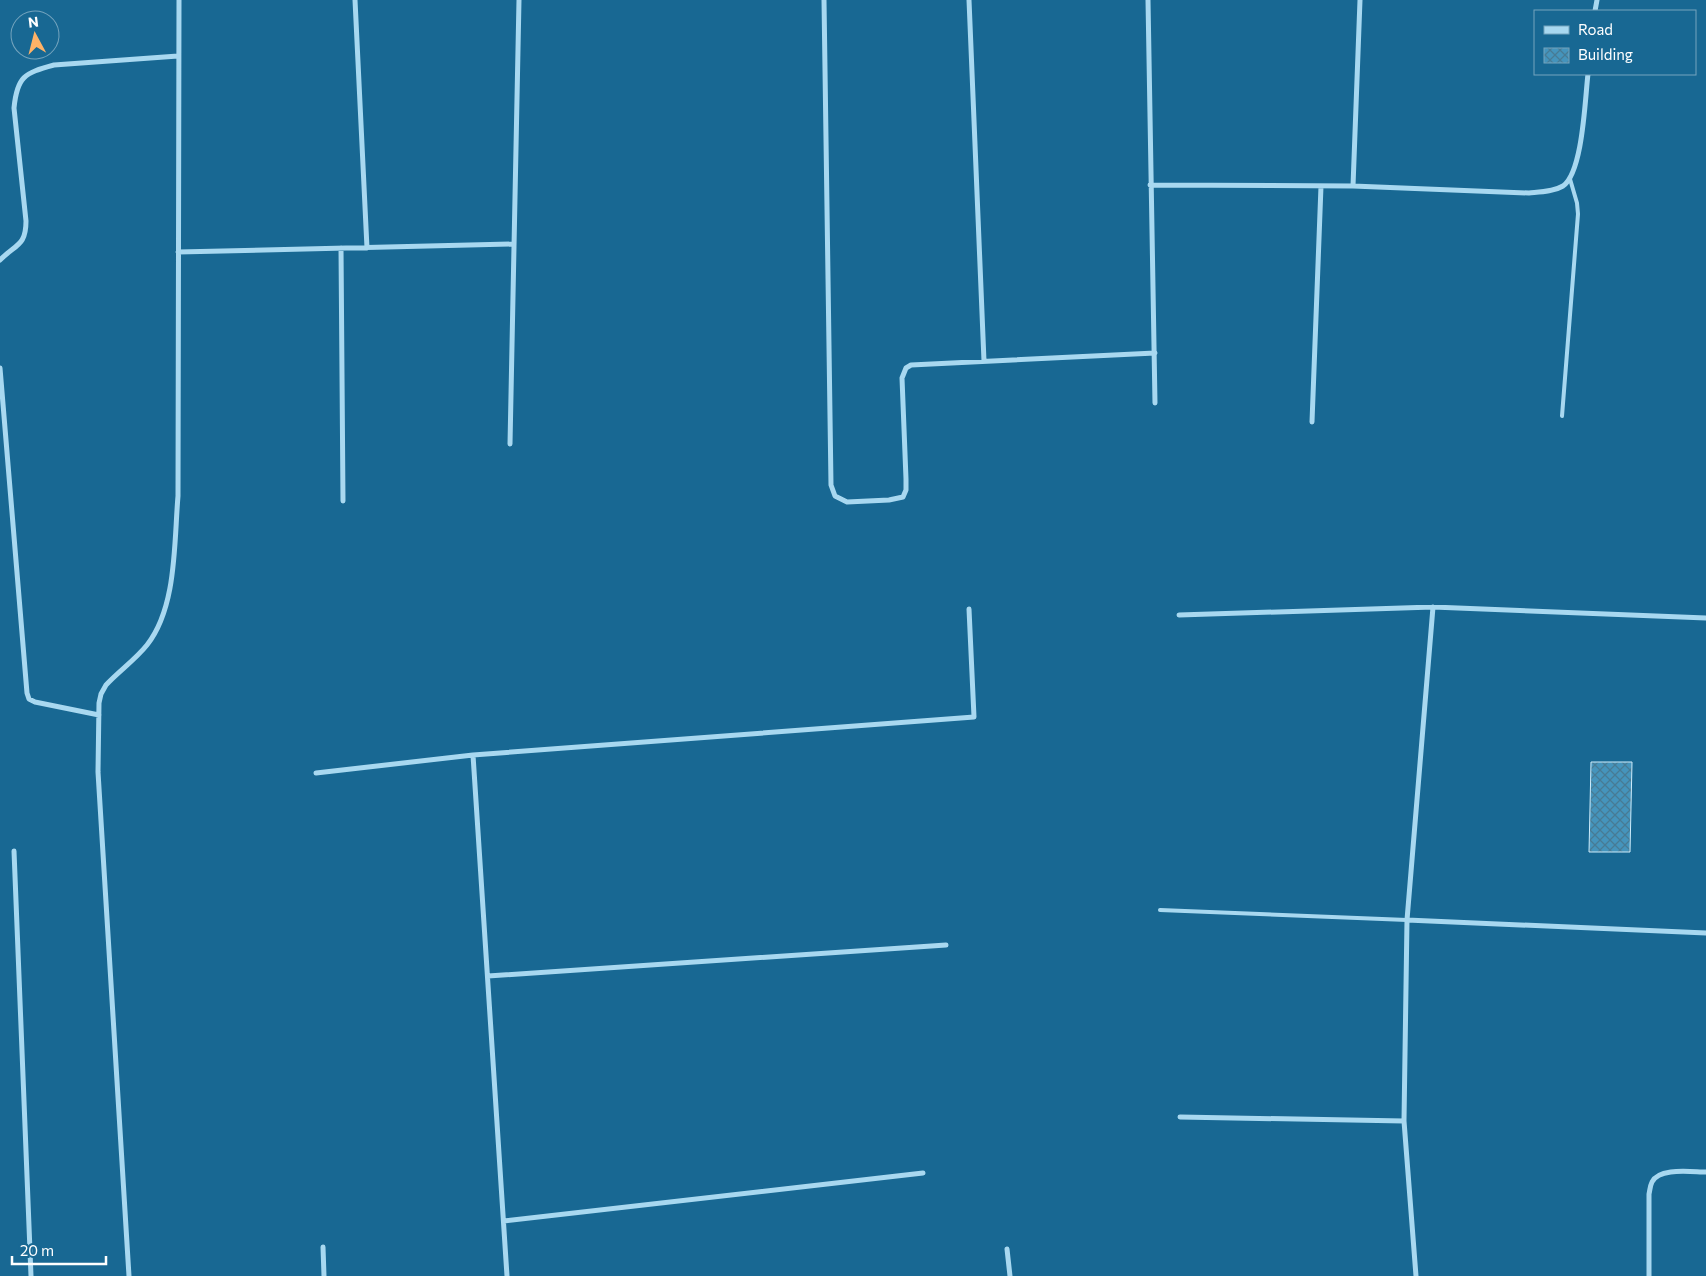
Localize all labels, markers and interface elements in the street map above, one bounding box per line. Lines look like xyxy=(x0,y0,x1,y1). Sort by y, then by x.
north arrow xyxy=(10,10,60,60)
legend xyxy=(1534,10,1696,75)
text: N xyxy=(27,13,40,31)
text: Road xyxy=(1578,20,1613,38)
text: Building xyxy=(1578,45,1633,63)
scale bar xyxy=(12,1234,106,1266)
text: 20 m xyxy=(20,1241,54,1259)

